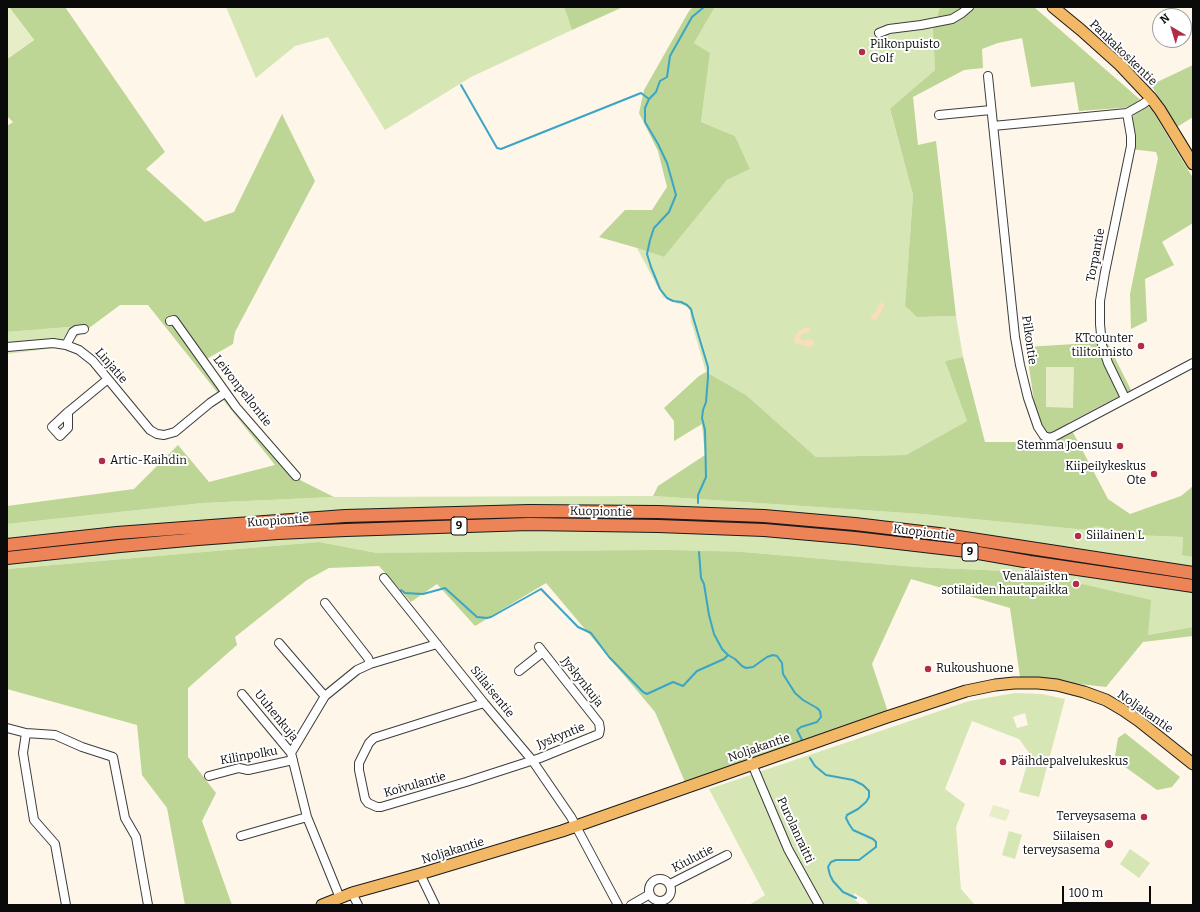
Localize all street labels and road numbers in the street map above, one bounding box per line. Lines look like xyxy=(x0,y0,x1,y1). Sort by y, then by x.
street label: Pankakoskentie xyxy=(1086,17,1160,89)
street label: Torpantie xyxy=(1084,227,1108,283)
street label: Pilkontie xyxy=(1018,315,1040,365)
street label: Linjatie xyxy=(92,345,130,387)
street label: Leivonpellontie xyxy=(210,352,274,430)
street label: Kuopiontie xyxy=(570,504,632,520)
street label: Kuopiontie xyxy=(246,512,310,530)
road number: 9 xyxy=(451,517,467,535)
street label: Kuopiontie xyxy=(892,522,956,544)
road number: 9 xyxy=(962,543,978,561)
street label: Jyskynkuja xyxy=(558,654,606,710)
street label: Siilaisentie xyxy=(467,663,517,721)
street label: Uuhenkuja xyxy=(251,687,301,745)
street label: Noljakantie xyxy=(1114,688,1176,736)
street label: Jyskyntie xyxy=(535,720,587,752)
street label: Noljakantie xyxy=(726,731,792,765)
street label: Kilinpolku xyxy=(219,744,279,768)
street label: Koivulantie xyxy=(382,769,448,801)
street label: Purolanraitti xyxy=(773,795,817,865)
street label: Noljakantie xyxy=(420,835,486,867)
street label: Kiulutie xyxy=(670,842,716,876)

